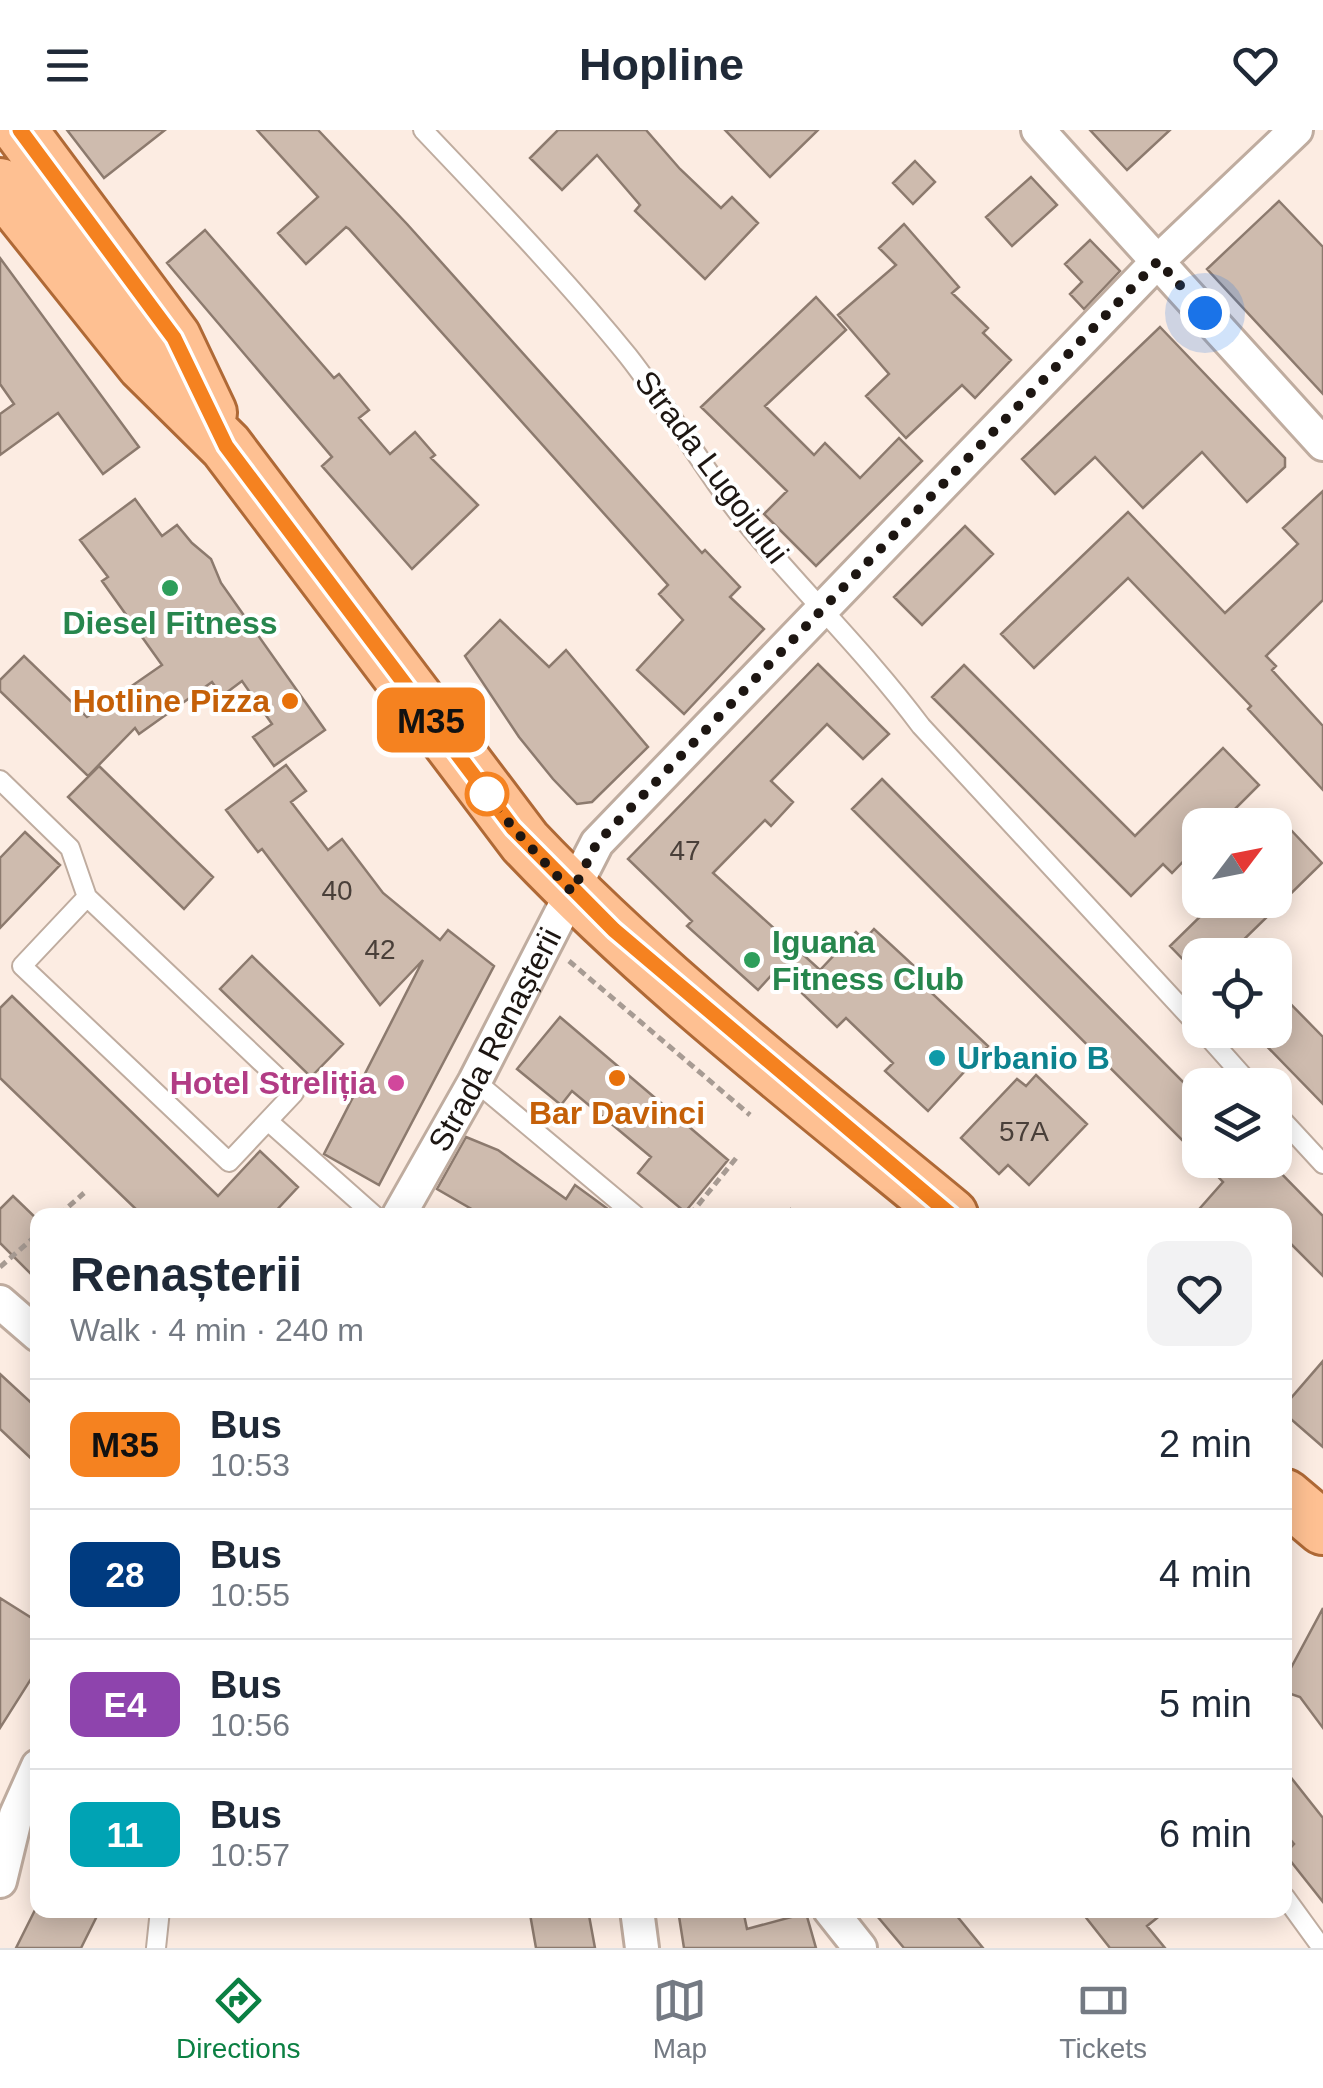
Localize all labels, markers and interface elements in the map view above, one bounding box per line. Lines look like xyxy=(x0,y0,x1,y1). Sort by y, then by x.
icon: menu xyxy=(40,38,95,93)
icon: heart xyxy=(1228,38,1283,93)
text: Hopline xyxy=(579,39,744,90)
your location xyxy=(1180,288,1230,338)
street label: Strada Lugojului xyxy=(628,364,796,570)
marker: Diesel Fitness xyxy=(159,577,181,599)
place label: Diesel Fitness xyxy=(62,605,278,641)
place label: Hotline Pizza xyxy=(73,683,270,719)
line badge: M35 xyxy=(374,688,488,752)
marker: Hotline Pizza xyxy=(279,690,301,712)
text: M35 xyxy=(397,701,465,740)
unlabelled marker xyxy=(466,773,508,815)
north arrow xyxy=(1182,808,1292,918)
map controls xyxy=(1182,808,1292,1178)
house number: 47 xyxy=(669,835,701,866)
house number: 40 xyxy=(321,875,353,906)
street label: Strada Renașterii xyxy=(421,922,568,1157)
place label: Iguana Fitness Club xyxy=(772,924,964,997)
house number: 42 xyxy=(364,934,396,965)
button: locate xyxy=(1182,938,1292,1048)
marker: Iguana Fitness Club xyxy=(741,949,763,971)
place label: Urbanio B xyxy=(957,1040,1110,1076)
marker: Urbanio B xyxy=(926,1047,948,1069)
place label: Hotel Streliția xyxy=(170,1065,376,1101)
marker: Bar Davinci xyxy=(606,1067,628,1089)
button: layers xyxy=(1182,1068,1292,1178)
marker: Hotel Streliția xyxy=(385,1072,407,1094)
place label: Bar Davinci xyxy=(529,1095,705,1131)
house number: 57A xyxy=(999,1116,1049,1147)
button: heart xyxy=(1147,1241,1252,1346)
text: Renașterii xyxy=(70,1248,302,1301)
text: Walk · 4 min · 240 m xyxy=(70,1312,364,1348)
text: Bus xyxy=(210,1404,282,1446)
text: 2 min xyxy=(1159,1423,1252,1465)
text: M35 xyxy=(91,1425,159,1464)
text: 10:53 xyxy=(210,1447,290,1483)
text: Bus xyxy=(210,1534,282,1576)
text: 4 min xyxy=(1159,1553,1252,1595)
text: 28 xyxy=(106,1555,144,1594)
text: 10:55 xyxy=(210,1577,290,1613)
text: Bus xyxy=(210,1664,282,1706)
text: 5 min xyxy=(1159,1683,1252,1725)
text: E4 xyxy=(104,1685,146,1724)
text: 10:56 xyxy=(210,1707,290,1743)
text: Bus xyxy=(210,1794,282,1836)
text: 6 min xyxy=(1159,1813,1252,1855)
text: 11 xyxy=(107,1815,144,1854)
text: 10:57 xyxy=(210,1837,290,1873)
tab: Directions xyxy=(176,1973,300,2065)
tab: Map xyxy=(652,1973,707,2065)
tab: Tickets xyxy=(1059,1973,1147,2065)

